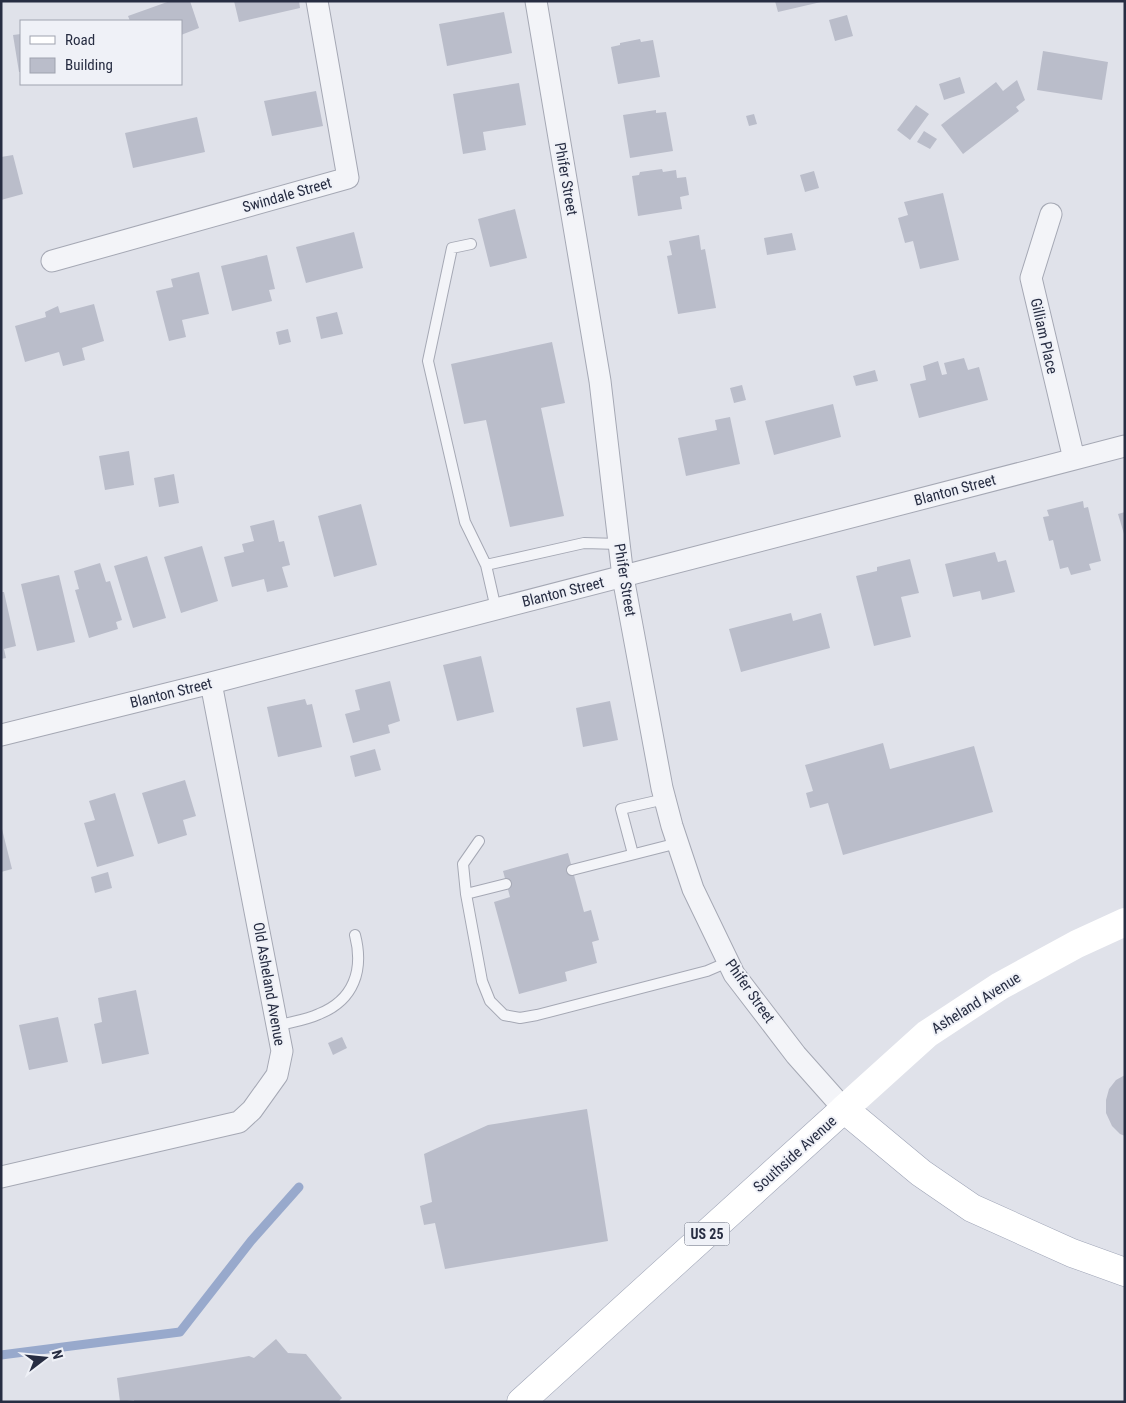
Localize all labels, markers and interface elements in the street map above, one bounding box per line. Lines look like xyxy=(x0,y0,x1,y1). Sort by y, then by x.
legend xyxy=(20,20,182,85)
text: Road xyxy=(65,31,95,49)
text: Building xyxy=(65,56,113,74)
street label: Phifer Street xyxy=(551,141,581,217)
street label: Swindale Street xyxy=(240,174,334,216)
street label: Gilliam Place xyxy=(1027,296,1061,376)
street label: Blanton Street xyxy=(912,470,998,510)
street label: Phifer Street xyxy=(610,542,640,618)
street label: Blanton Street xyxy=(520,573,606,611)
street label: Blanton Street xyxy=(128,674,214,712)
street label: Old Asheland Avenue xyxy=(249,921,289,1047)
street label: Phifer Street xyxy=(721,956,779,1026)
street label: Asheland Avenue xyxy=(928,968,1024,1038)
street label: Southside Avenue xyxy=(750,1112,840,1196)
road number: US 25 xyxy=(684,1222,730,1246)
north arrow xyxy=(20,1333,70,1383)
text: N xyxy=(49,1348,66,1361)

